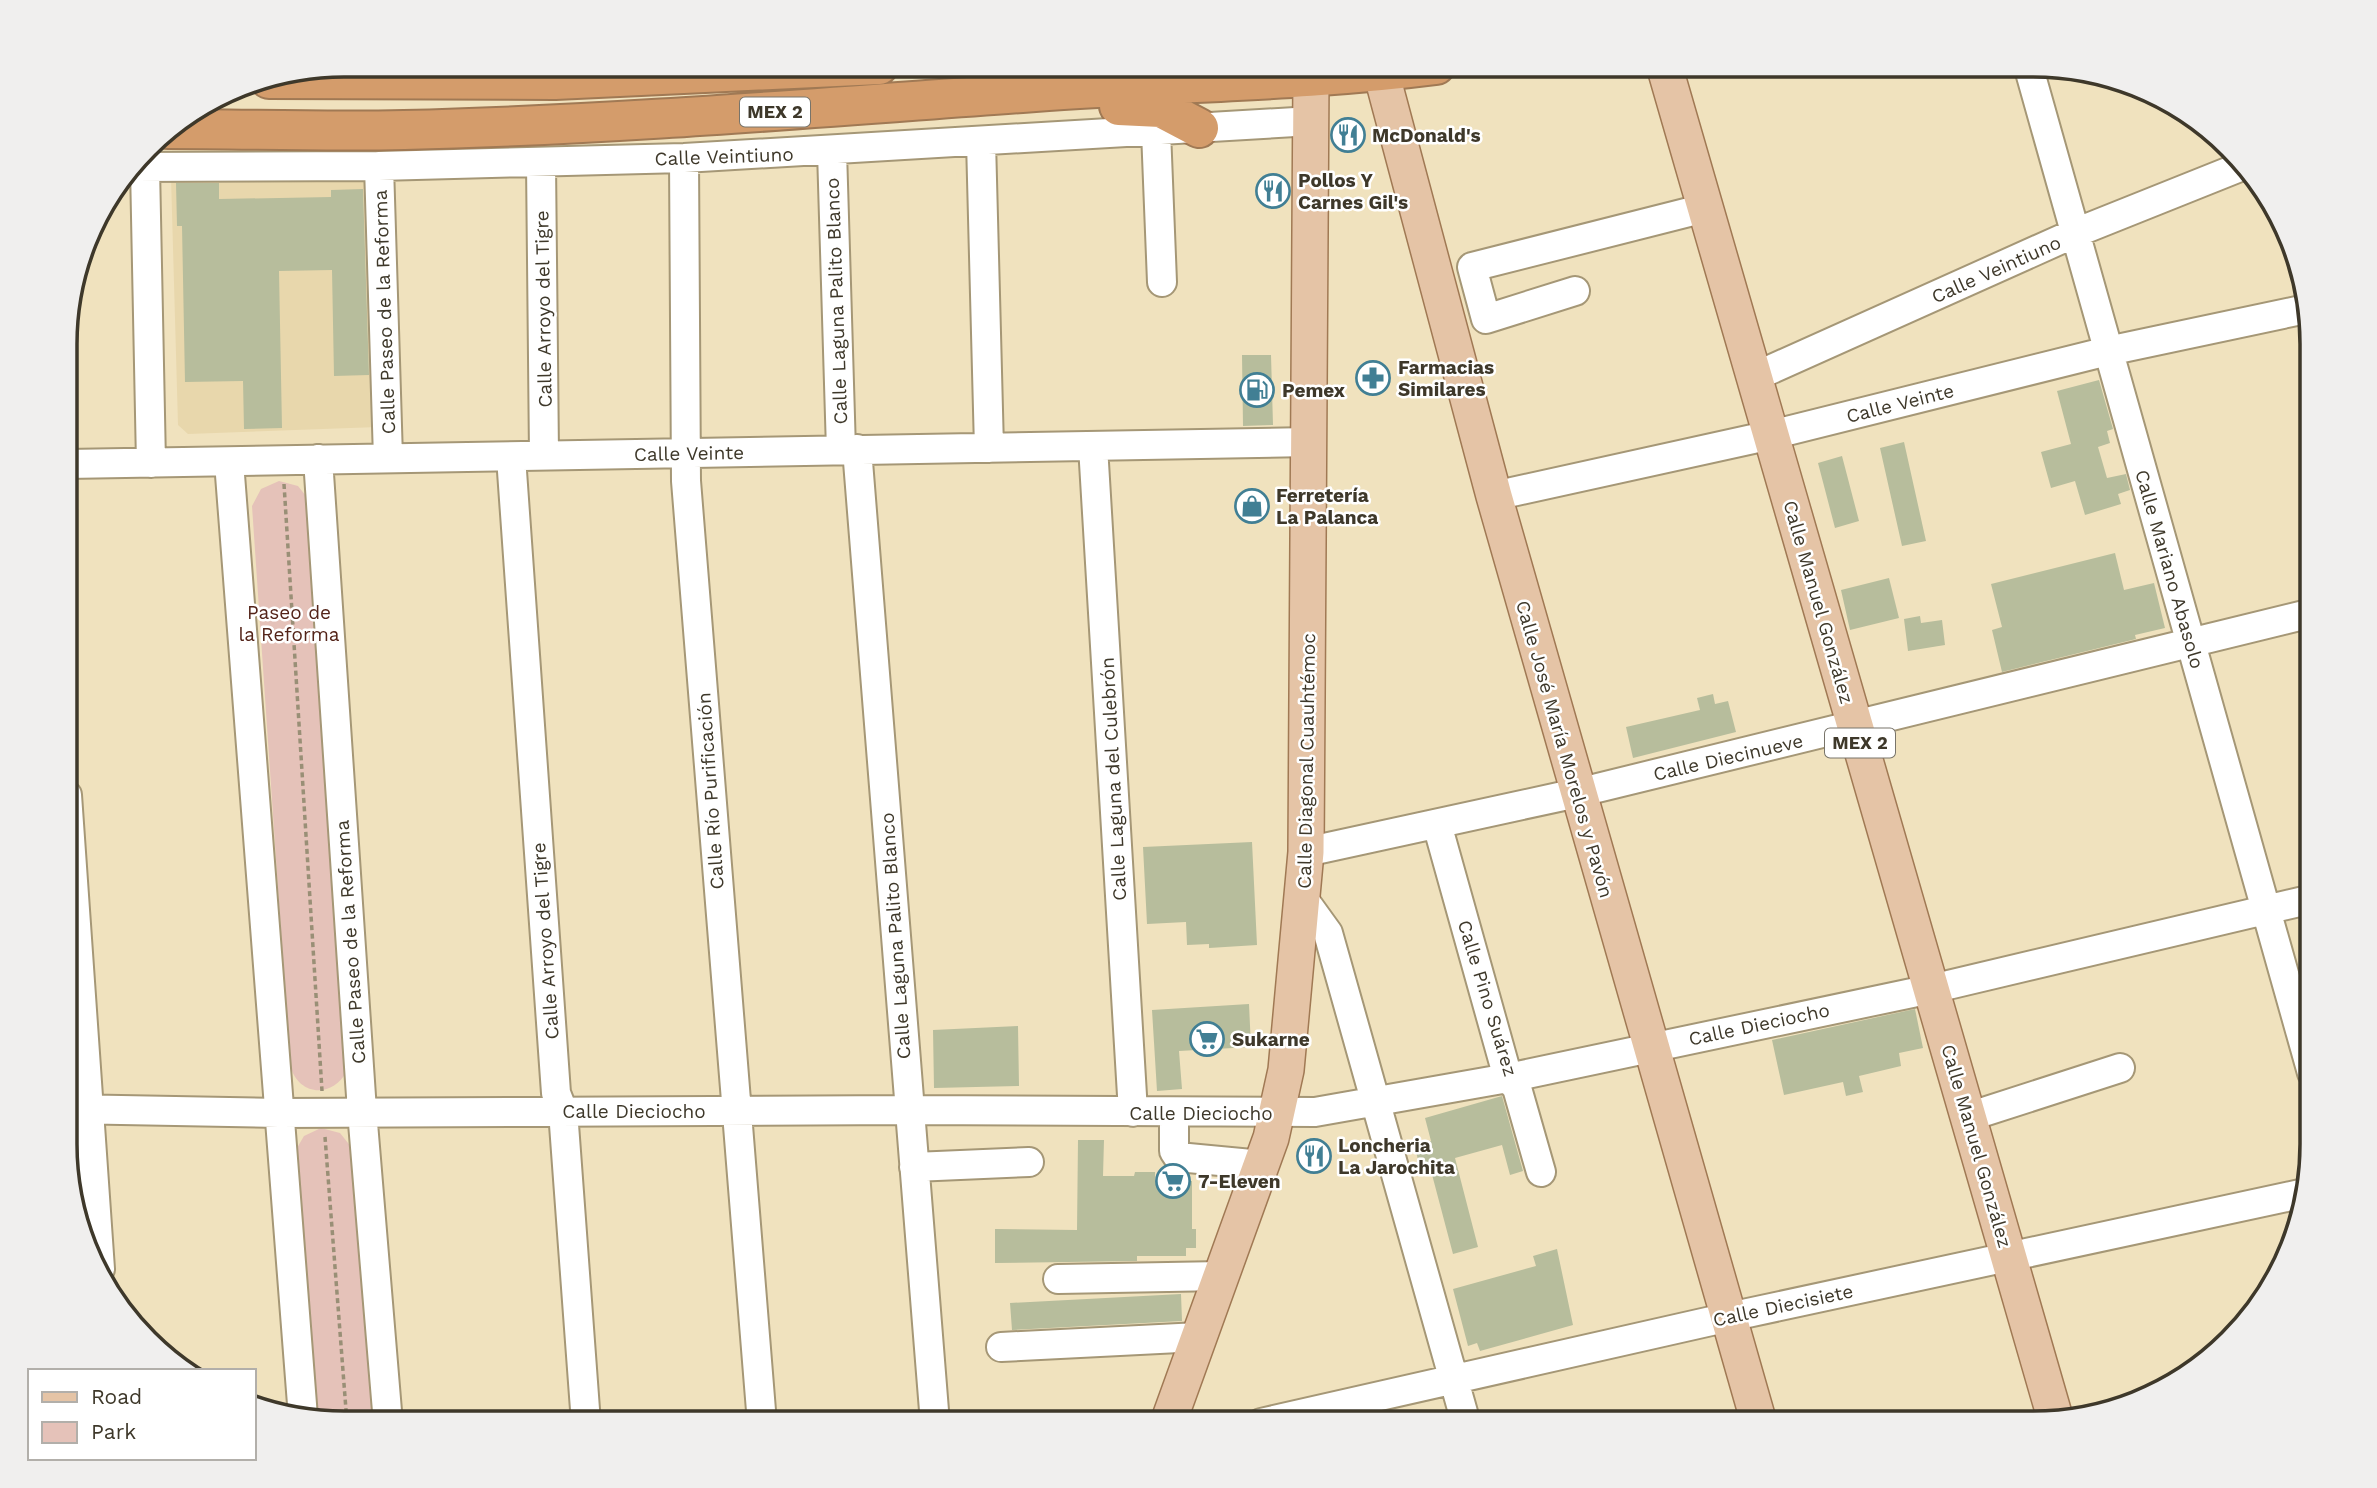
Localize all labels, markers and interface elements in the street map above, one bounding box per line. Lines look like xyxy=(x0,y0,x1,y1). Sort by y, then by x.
road number: MEX 2 xyxy=(740,98,810,127)
restaurant icon: McDonald's xyxy=(1329,116,1367,154)
place label: McDonald's xyxy=(1372,124,1481,147)
street label: Calle Veintiuno xyxy=(654,143,794,170)
place label: Pollos Y Carnes Gil's xyxy=(1298,169,1408,214)
restaurant icon: Pollos Y Carnes Gil's xyxy=(1254,172,1292,210)
street label: Calle Laguna Palito Blanco xyxy=(821,177,852,425)
street label: Calle Paseo de la Reforma xyxy=(369,189,400,435)
street label: Calle Arroyo del Tigre xyxy=(530,210,557,408)
street label: Calle Veintiuno xyxy=(1928,231,2064,308)
place label: Farmacias Similares xyxy=(1398,356,1494,401)
pharmacy icon: Farmacias Similares xyxy=(1354,359,1392,397)
fuel station icon: Pemex xyxy=(1238,371,1276,409)
place label: Pemex xyxy=(1282,379,1346,402)
street label: Calle Veinte xyxy=(1844,379,1956,428)
street label: Calle Veinte xyxy=(634,441,744,466)
street label: Calle Mariano Abasolo xyxy=(2130,467,2209,671)
place label: Ferretería La Palanca xyxy=(1276,484,1378,529)
shop icon: Ferretería La Palanca xyxy=(1233,487,1271,525)
street label: Calle Manuel González xyxy=(1778,498,1859,707)
street label: Calle José María Morelos y Pavón xyxy=(1511,598,1618,900)
park label: Paseo de la Reforma xyxy=(238,601,340,646)
street label: Calle Diagonal Cuauhtémoc xyxy=(1293,633,1320,889)
street label: Calle Laguna del Culebrón xyxy=(1096,657,1131,901)
street label: Calle Río Purificación xyxy=(692,692,729,890)
road number: MEX 2 xyxy=(1825,728,1895,758)
street label: Calle Diecinueve xyxy=(1651,729,1805,786)
street label: Calle Laguna Palito Blanco xyxy=(875,812,916,1060)
street label: Calle Paseo de la Reforma xyxy=(330,819,370,1065)
street label: Calle Arroyo del Tigre xyxy=(527,842,564,1040)
street label: Calle Pino Suárez xyxy=(1453,917,1522,1079)
street label: Calle Dieciocho xyxy=(1687,998,1832,1051)
supermarket icon: Sukarne xyxy=(1188,1020,1226,1058)
place label: Sukarne xyxy=(1232,1028,1310,1051)
street label: Calle Manuel González xyxy=(1936,1042,2017,1251)
street label: Calle Dieciocho xyxy=(562,1100,706,1123)
street label: Calle Dieciocho xyxy=(1129,1102,1273,1125)
place label: Loncheria La Jarochita xyxy=(1338,1134,1455,1179)
restaurant icon: Loncheria La Jarochita xyxy=(1295,1137,1333,1175)
supermarket icon: 7-Eleven xyxy=(1154,1162,1192,1200)
place label: 7-Eleven xyxy=(1198,1170,1281,1193)
street label: Calle Diecisiete xyxy=(1711,1279,1855,1332)
legend xyxy=(28,1369,256,1460)
text: Road xyxy=(91,1384,142,1409)
text: Park xyxy=(91,1419,136,1444)

